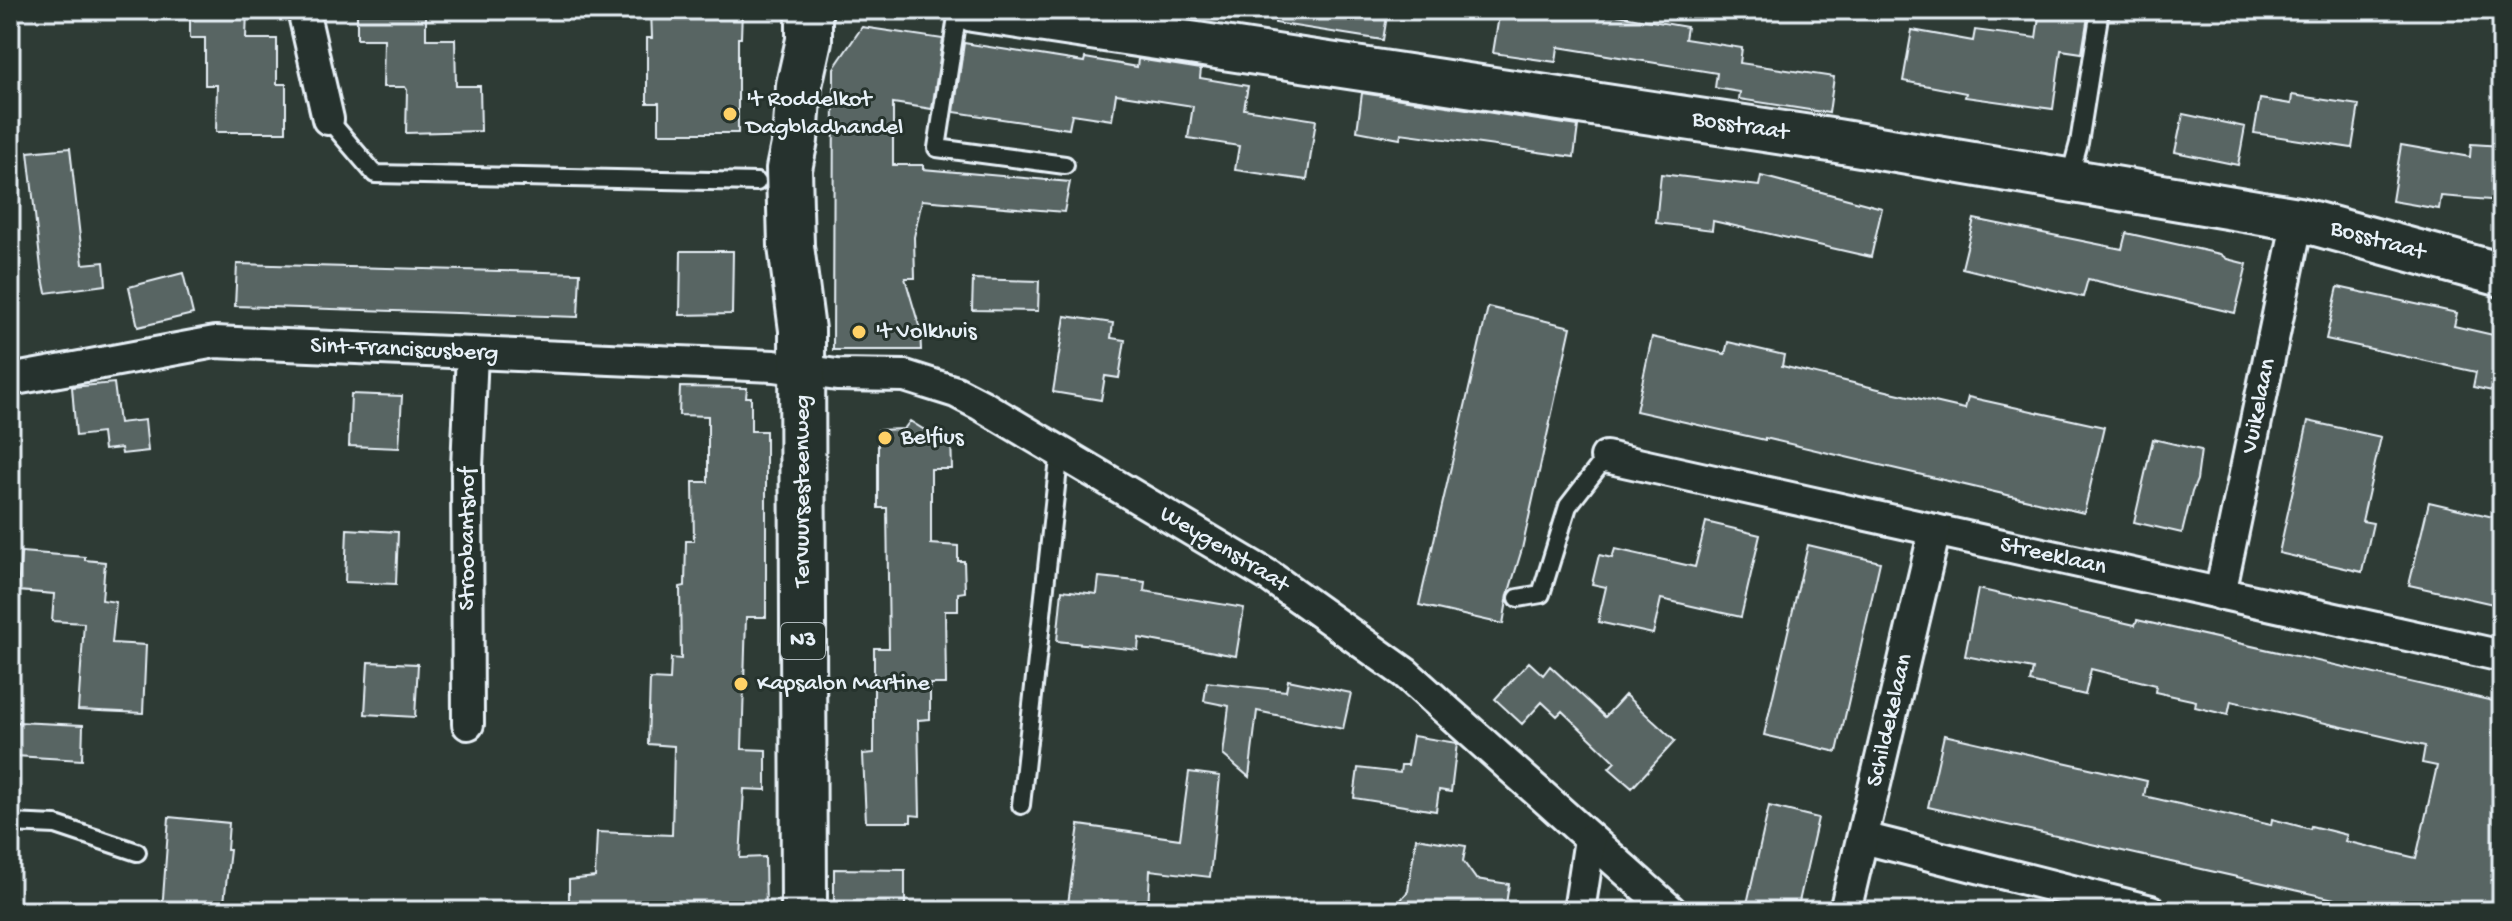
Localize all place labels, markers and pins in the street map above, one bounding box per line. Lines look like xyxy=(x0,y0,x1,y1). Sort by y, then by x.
place label: 't Roddelkot Dagbladhandel xyxy=(744,86,903,143)
marker: 't Roddelkot Dagbladhandel xyxy=(721,105,739,123)
place label: 't Volkhuis xyxy=(875,318,978,347)
marker: 't Volkhuis xyxy=(850,323,868,341)
place label: Belfius xyxy=(900,424,965,453)
marker: Belfius xyxy=(876,429,894,447)
place label: Kapsalon Martine xyxy=(757,670,930,699)
marker: Kapsalon Martine xyxy=(732,675,750,693)

